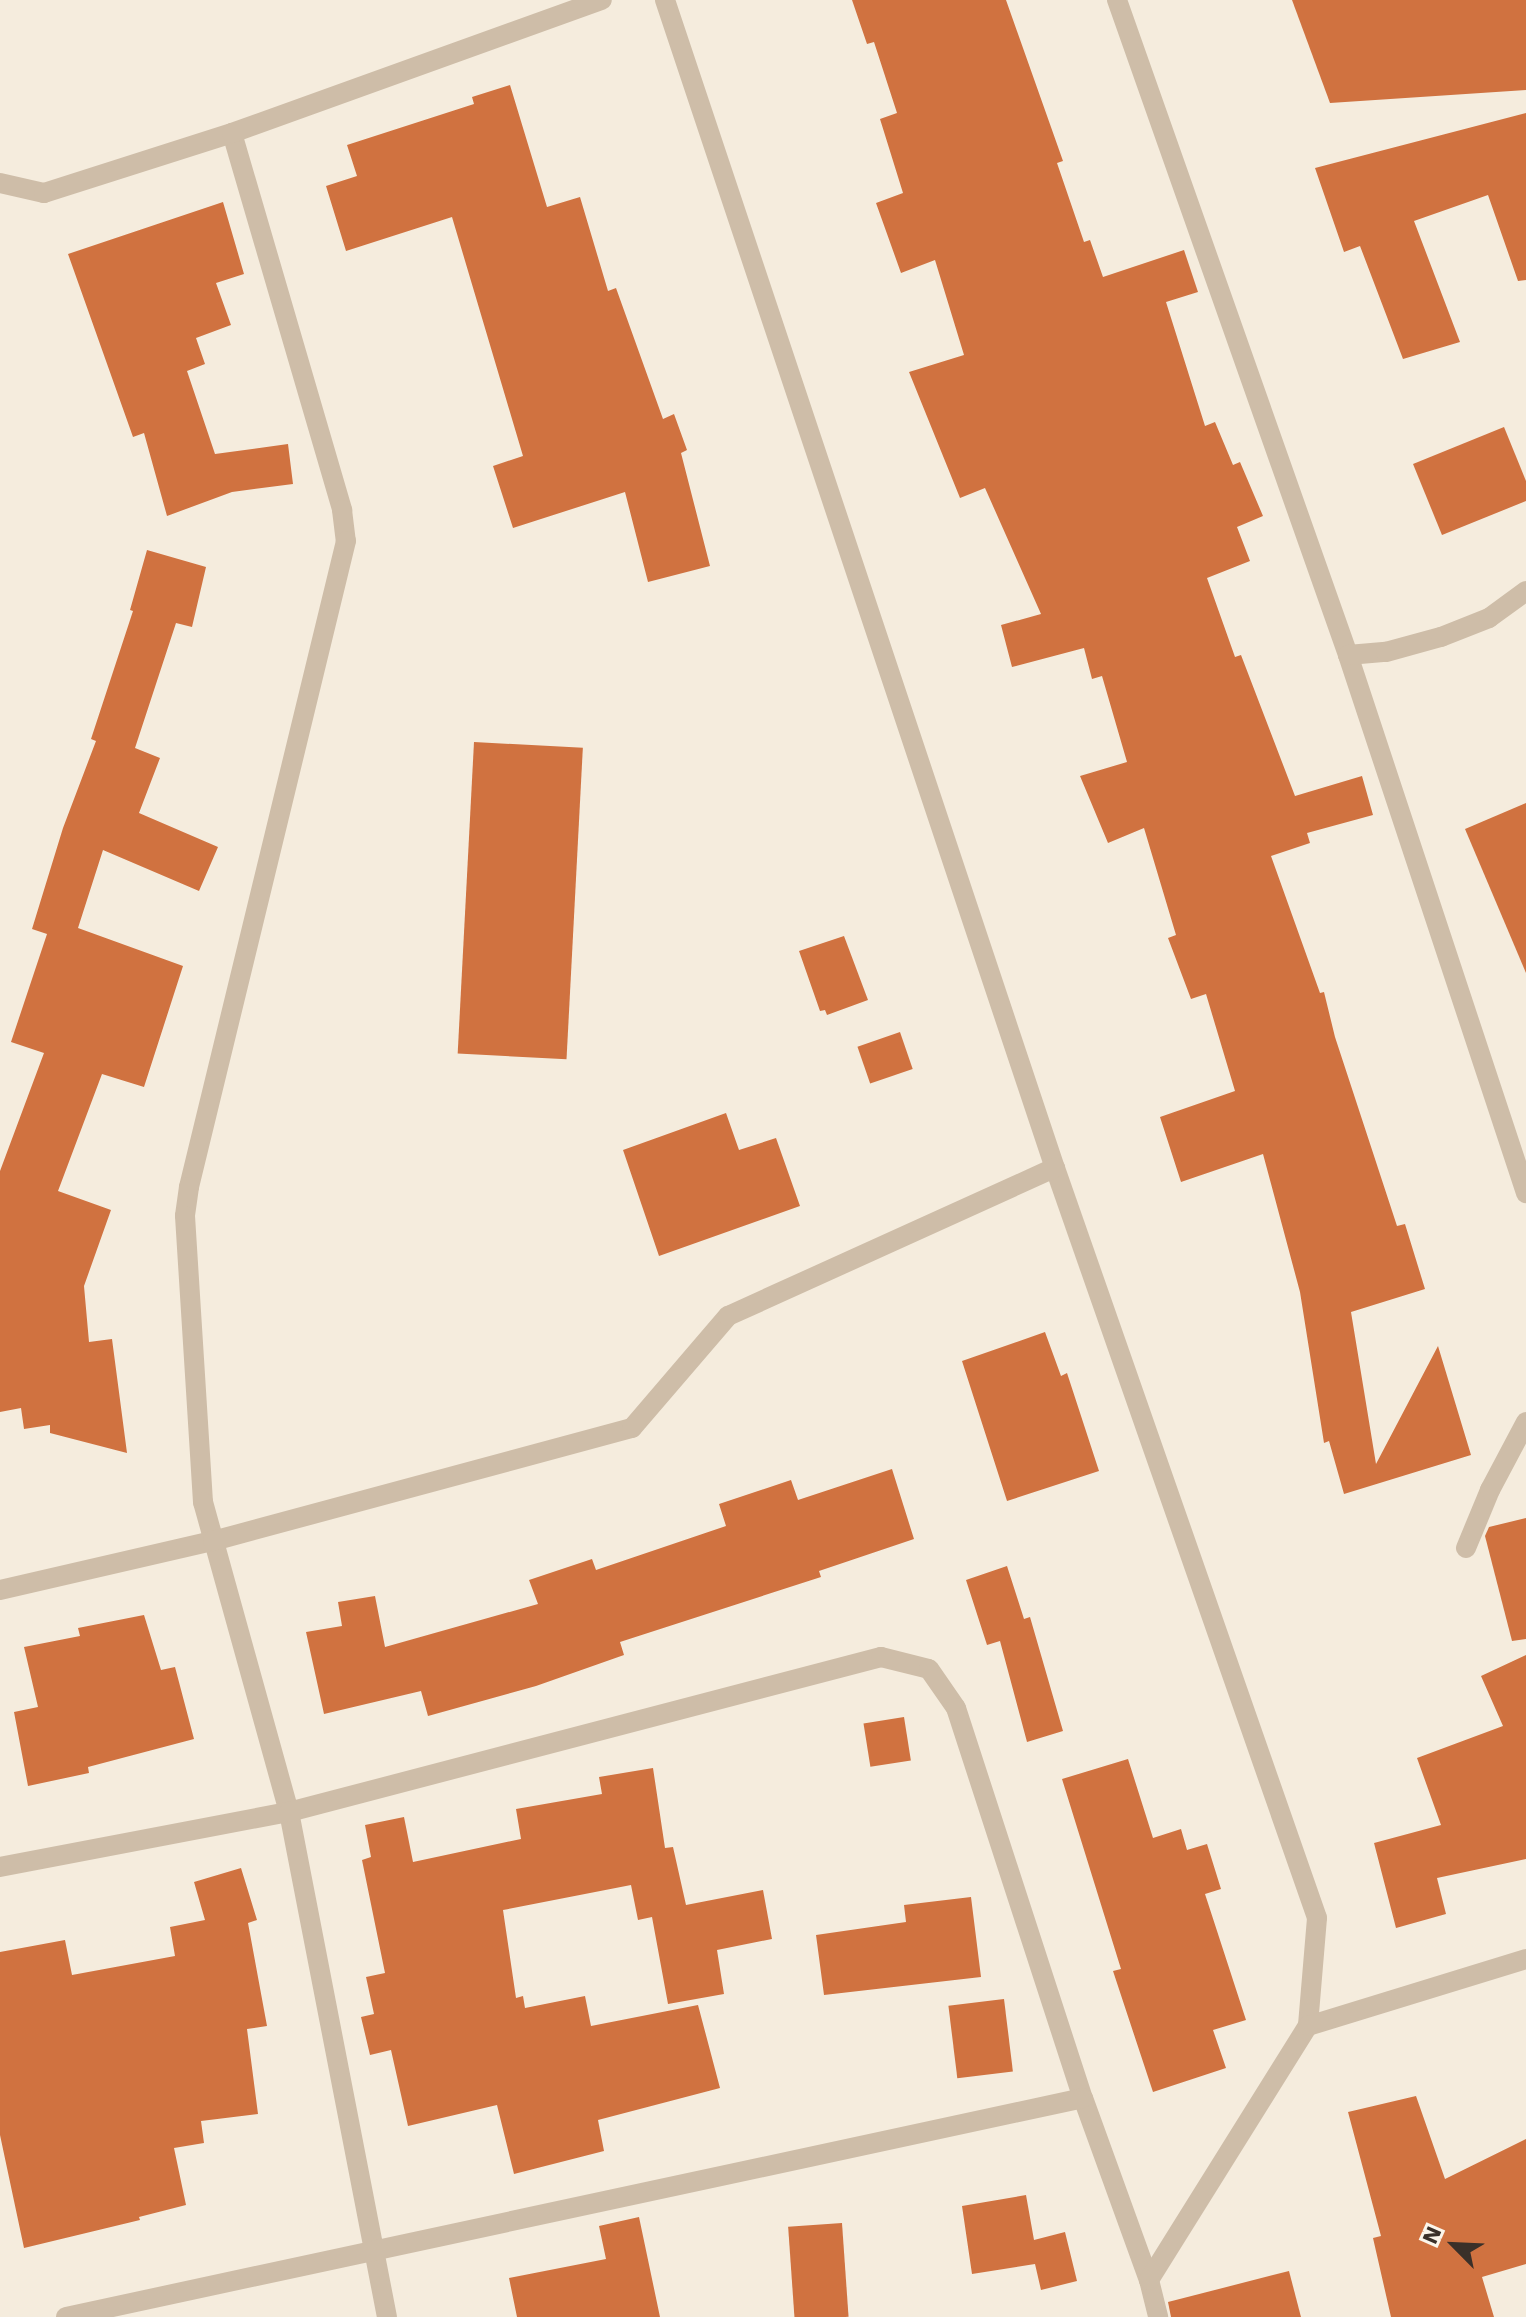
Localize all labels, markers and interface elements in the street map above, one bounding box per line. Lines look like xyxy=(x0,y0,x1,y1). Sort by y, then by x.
north arrow xyxy=(1414,2205,1494,2285)
text: N xyxy=(1417,2222,1446,2248)

